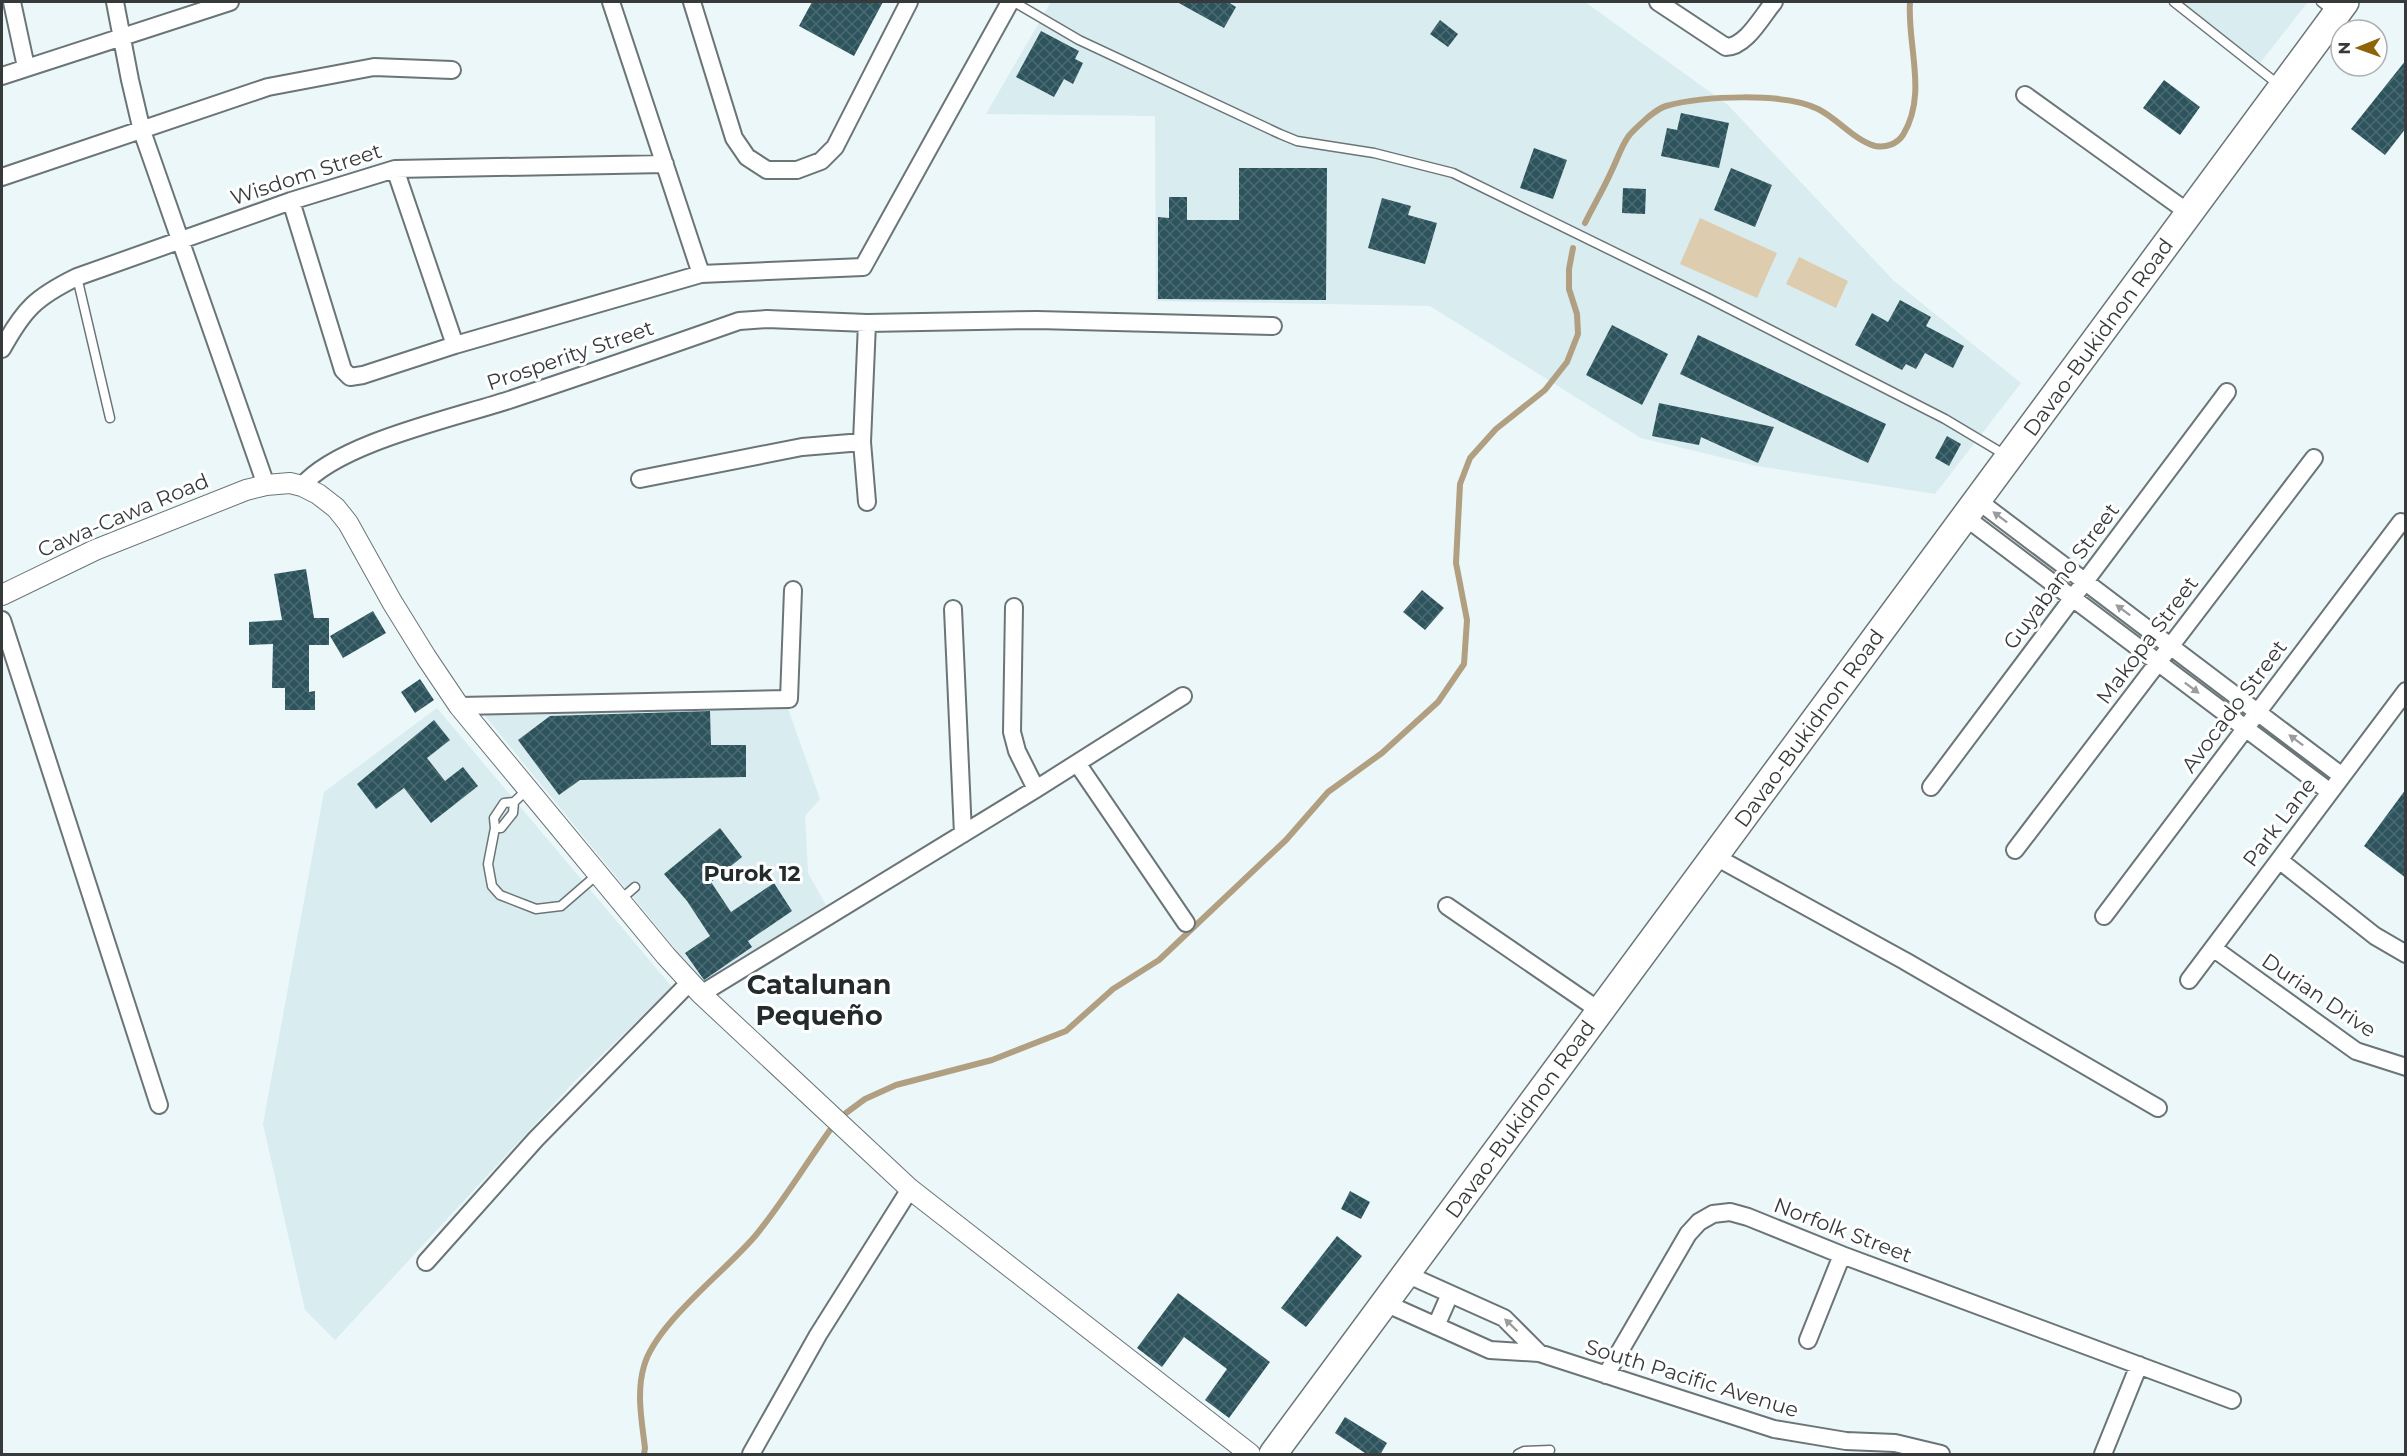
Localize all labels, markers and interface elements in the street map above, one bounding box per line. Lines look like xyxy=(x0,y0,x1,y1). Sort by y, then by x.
north arrow xyxy=(2329,18,2389,78)
text: N xyxy=(2335,42,2354,55)
street label: Wisdom Street xyxy=(227,138,385,210)
street label: Davao-Bukidnon Road xyxy=(2018,233,2178,441)
street label: Prosperity Street xyxy=(483,315,657,395)
street label: Cawa-Cawa Road xyxy=(34,468,212,562)
street label: Guyabano Street xyxy=(1998,498,2124,654)
one-way arrow xyxy=(1993,512,2008,524)
street label: Makopa Street xyxy=(2091,571,2203,709)
one-way arrow xyxy=(2116,605,2131,617)
street label: Davao-Bukidnon Road xyxy=(1729,624,1889,832)
street label: Avocado Street xyxy=(2176,635,2292,777)
one-way arrow xyxy=(2184,681,2200,694)
one-way arrow xyxy=(2288,735,2303,747)
street label: Park Lane xyxy=(2237,772,2321,872)
district label: Purok 12 xyxy=(703,860,801,887)
street label: Durian Drive xyxy=(2257,948,2381,1042)
district label: Catalunan Pequeño xyxy=(747,968,891,1032)
street label: Davao-Bukidnon Road xyxy=(1440,1015,1600,1223)
street label: Norfolk Street xyxy=(1770,1192,1916,1268)
one-way arrow xyxy=(1504,1318,1518,1332)
street label: South Pacific Avenue xyxy=(1582,1334,1802,1422)

